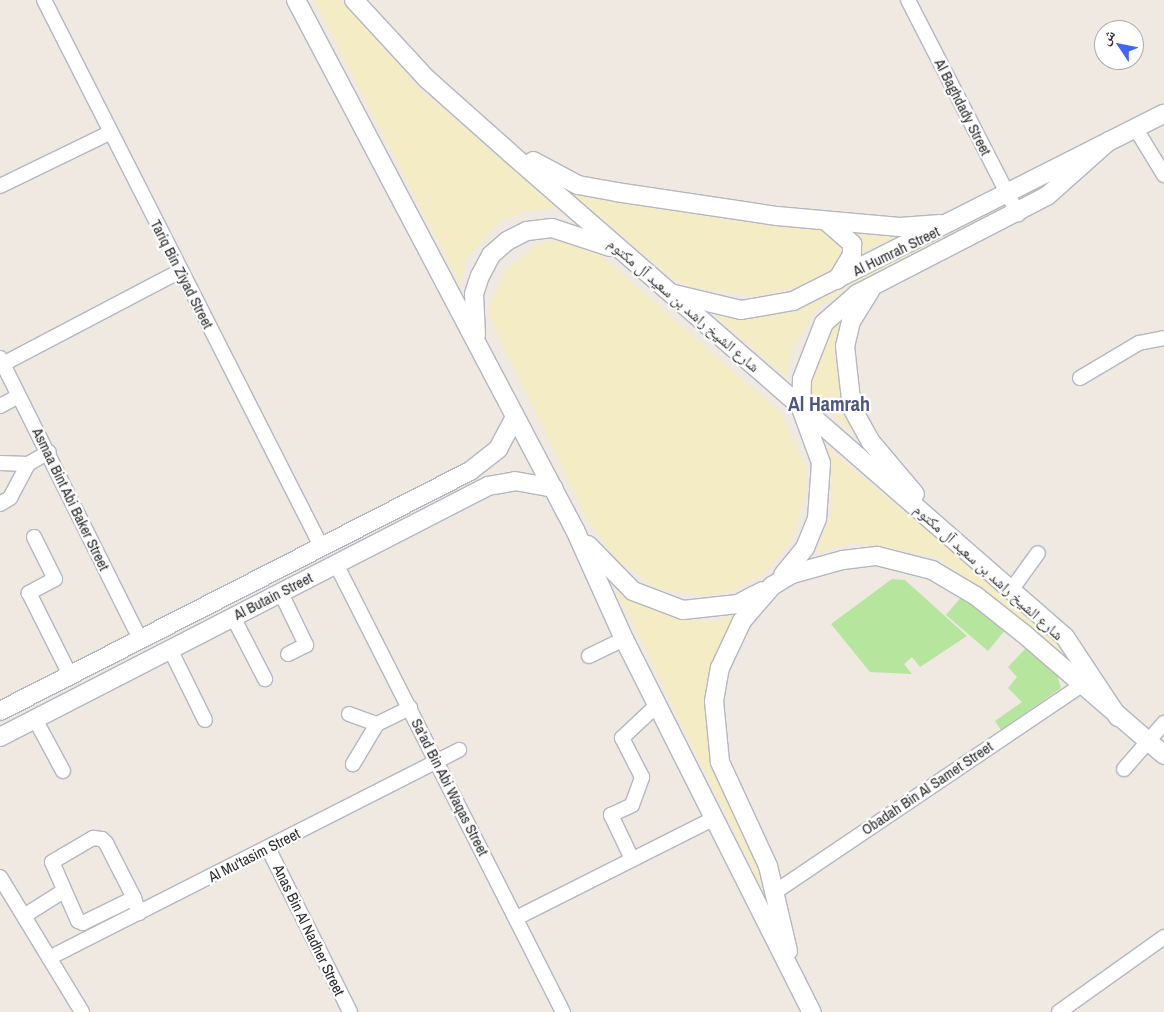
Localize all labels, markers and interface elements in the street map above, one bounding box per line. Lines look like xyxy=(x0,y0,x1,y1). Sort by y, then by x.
north arrow xyxy=(1094,20,1144,70)
text: ش xyxy=(1096,26,1119,48)
street label: Al Baghdady Street xyxy=(931,56,995,158)
street label: Tariq Bin Ziyad Street xyxy=(147,217,217,331)
street label: Al Humrah Street xyxy=(850,222,942,280)
street label: شارع الشيخ راشد بن سعيد آل مكتوم xyxy=(605,234,763,376)
district label: Al Hamrah xyxy=(788,391,870,415)
street label: Asmaa Bint Abi Baker Street xyxy=(28,424,114,574)
street label: شارع الشيخ راشد بن سعيد آل مكتوم xyxy=(911,500,1067,644)
street label: Al Butain Street xyxy=(231,568,315,624)
street label: Sa'ad Bin Abi Waqas Street xyxy=(407,715,493,859)
street label: Obadah Bin Al Samet Street xyxy=(858,737,996,839)
street label: Al Mu'tasim Street xyxy=(205,824,303,886)
street label: Anas Bin Al Nadher Street xyxy=(269,861,349,999)

